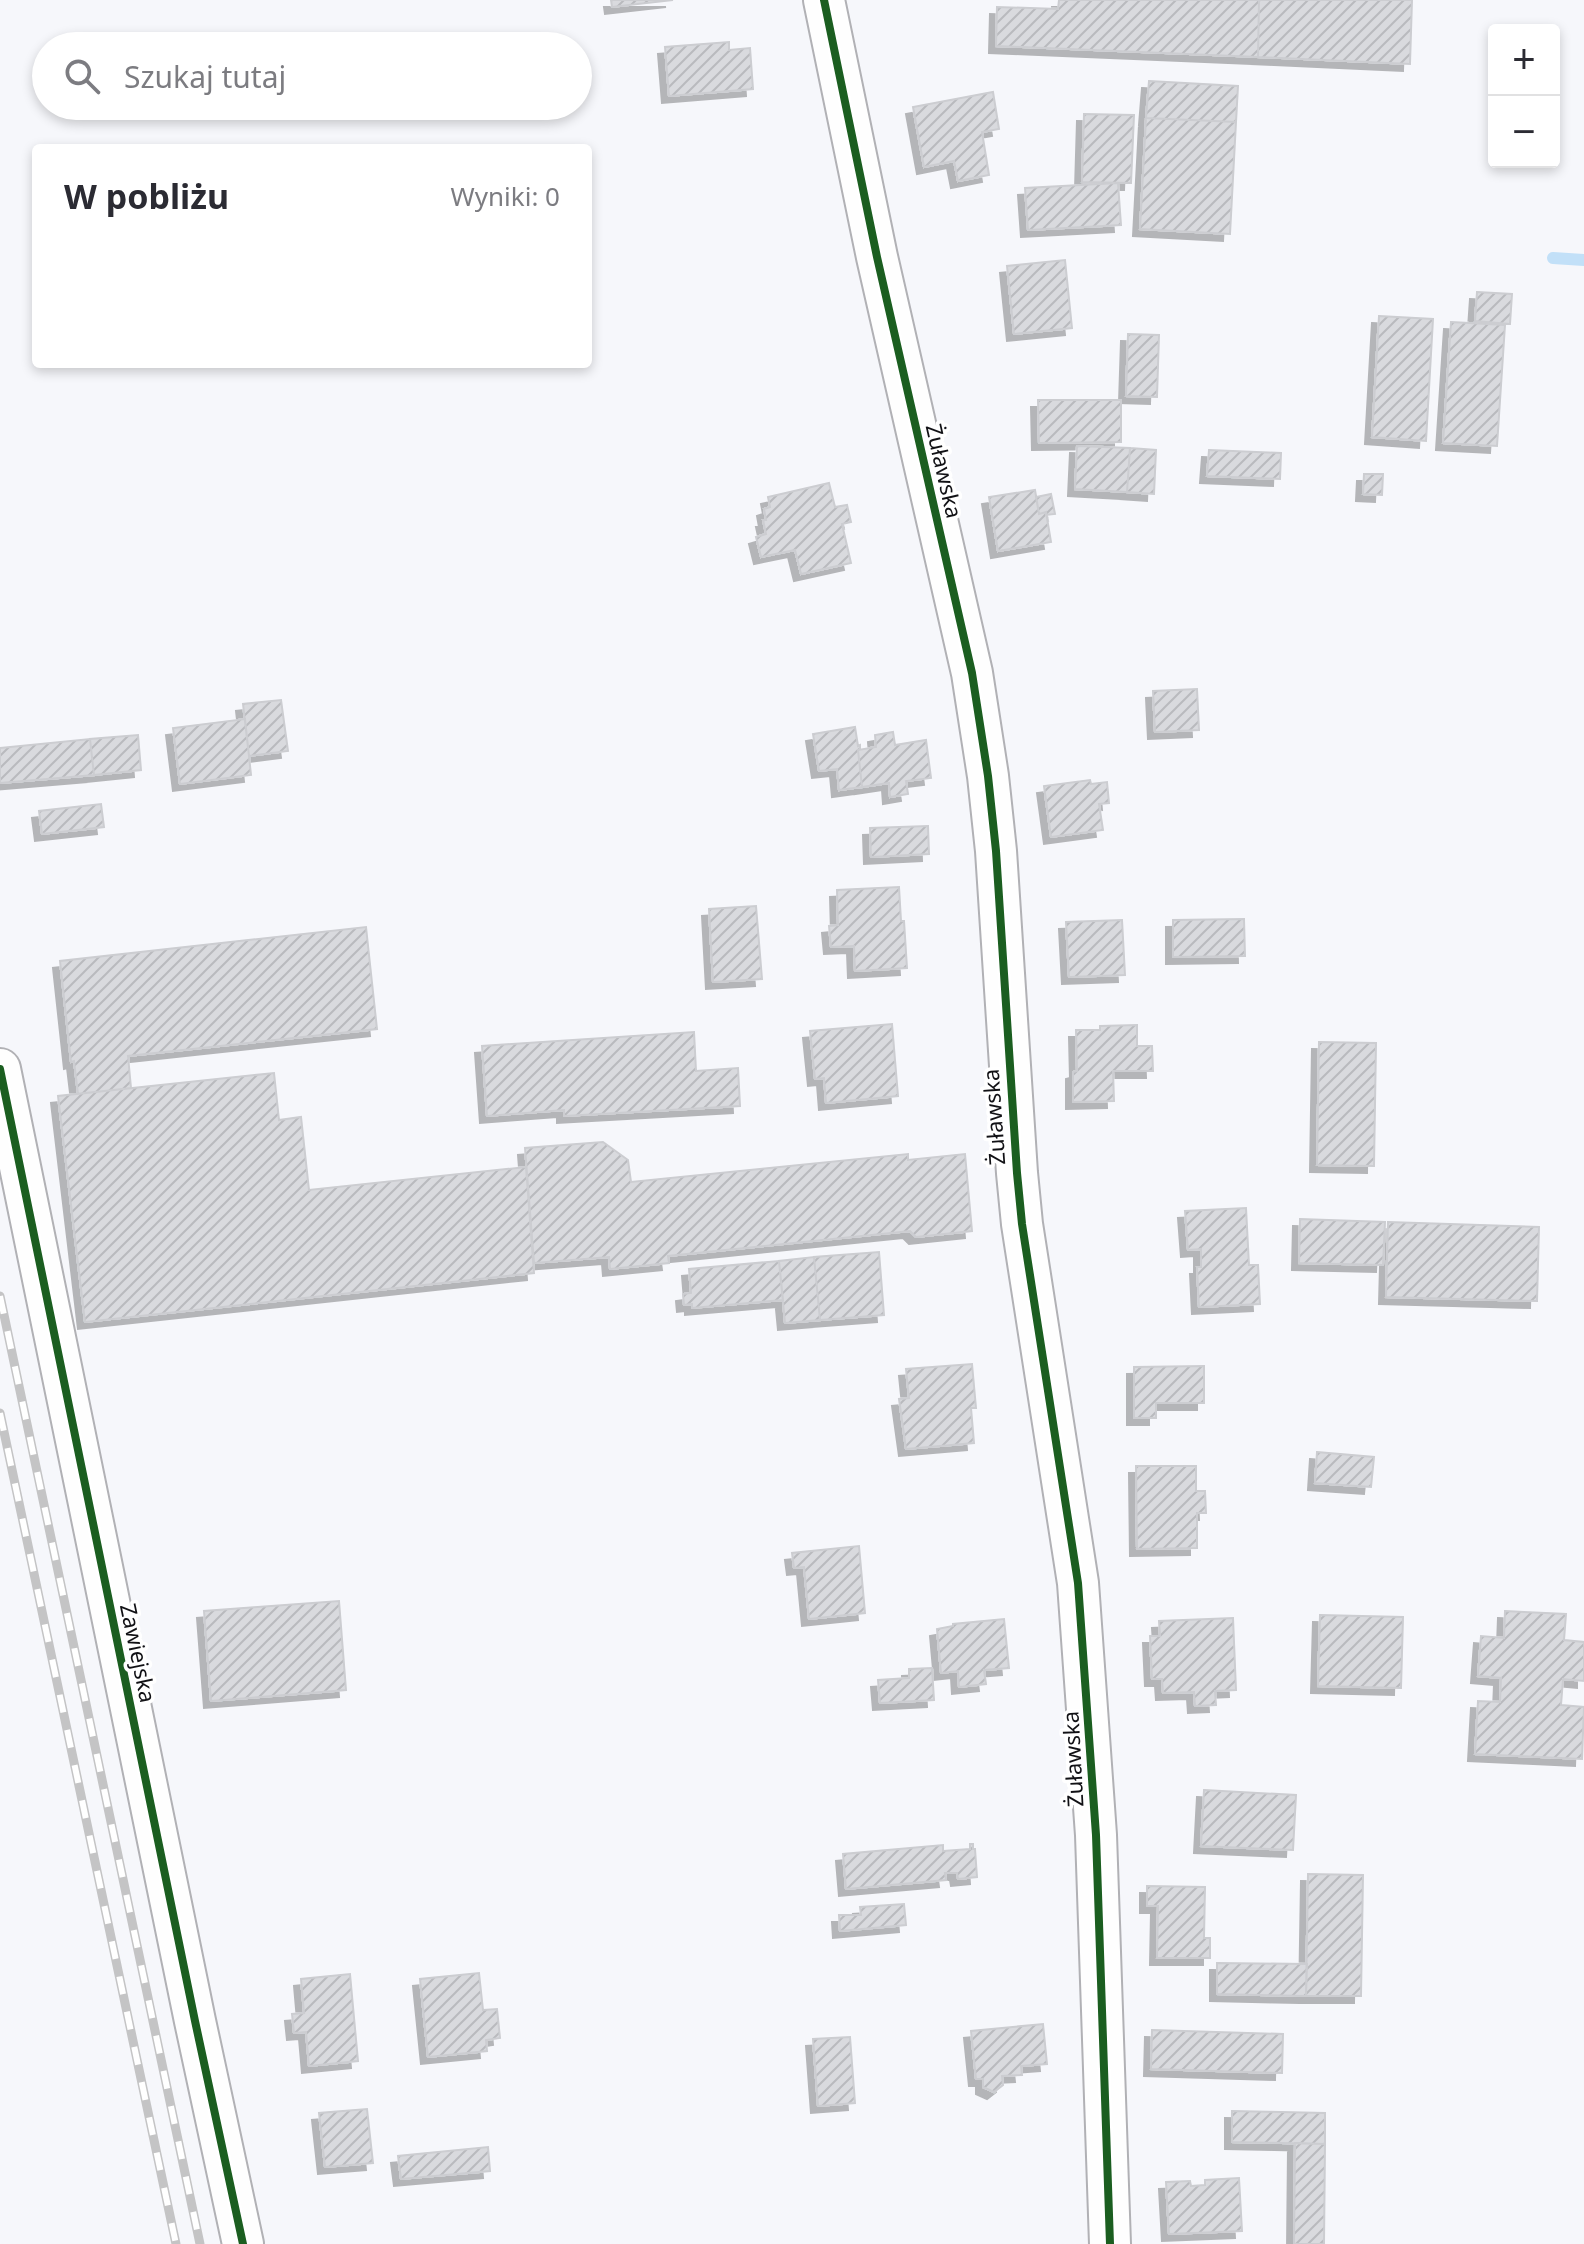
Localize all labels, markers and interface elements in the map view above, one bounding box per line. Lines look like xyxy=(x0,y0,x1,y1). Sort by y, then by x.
map controls xyxy=(1488,24,1560,168)
button: + xyxy=(1488,24,1560,96)
search box xyxy=(32,32,592,120)
icon: search xyxy=(60,54,104,98)
text: Szukaj tutaj xyxy=(124,56,286,97)
button: − xyxy=(1488,96,1560,168)
text: W pobliżu xyxy=(64,173,229,219)
text: Wyniki: 0 xyxy=(451,178,560,214)
street label: Żuławska xyxy=(920,421,970,521)
street label: Żuławska xyxy=(975,1068,1011,1166)
street label: Zawiejska xyxy=(114,1600,164,1705)
street label: Żuławska xyxy=(1055,1710,1089,1808)

